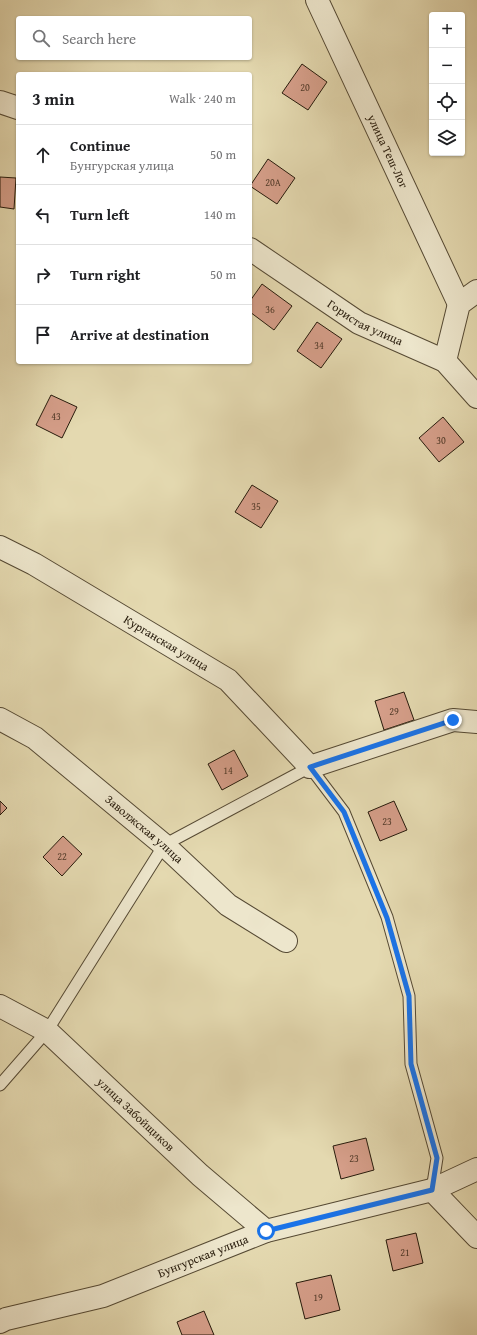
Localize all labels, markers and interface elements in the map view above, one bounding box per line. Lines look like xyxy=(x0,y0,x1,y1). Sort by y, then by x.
map controls xyxy=(429,12,465,156)
button: + xyxy=(429,12,465,48)
search box xyxy=(16,16,252,60)
icon: search xyxy=(30,27,52,49)
text: Search here xyxy=(62,28,136,49)
button: − xyxy=(429,48,465,84)
house number: 20 xyxy=(300,80,310,95)
button: locate xyxy=(429,84,465,120)
text: 3 min xyxy=(32,86,74,111)
text: Walk · 240 m xyxy=(169,89,236,108)
street label: улица Теш-Лог xyxy=(363,111,413,191)
button: layers xyxy=(429,120,465,156)
text: Continue xyxy=(70,135,131,156)
icon: ahead xyxy=(32,144,54,166)
text: 50 m xyxy=(210,145,236,164)
text: Бунгурская улица xyxy=(70,156,174,175)
house number: 20А xyxy=(265,175,281,190)
icon: left xyxy=(32,204,54,226)
text: Turn left xyxy=(70,204,129,225)
text: 140 m xyxy=(204,205,236,224)
icon: right xyxy=(32,264,54,286)
text: Turn right xyxy=(70,264,141,285)
text: 50 m xyxy=(210,265,236,284)
street label: Гористая улица xyxy=(324,295,406,349)
house number: 36 xyxy=(265,302,275,317)
icon: arrive xyxy=(32,324,54,346)
text: Arrive at destination xyxy=(70,324,209,345)
house number: 34 xyxy=(314,338,324,353)
house number: 43 xyxy=(51,409,61,424)
house number: 30 xyxy=(436,433,446,448)
house number: 35 xyxy=(251,499,261,514)
street label: Курганская улица xyxy=(121,611,212,675)
house number: 29 xyxy=(389,704,399,719)
route end xyxy=(444,711,462,729)
house number: 14 xyxy=(223,763,233,778)
street label: Заволжская улица xyxy=(102,791,187,867)
house number: 23 xyxy=(382,814,392,829)
house number: 22 xyxy=(57,849,67,864)
street label: улица Забойщиков xyxy=(93,1073,179,1155)
house number: 23 xyxy=(349,1151,359,1166)
route start xyxy=(257,1222,275,1240)
street label: Бунгурская улица xyxy=(155,1230,251,1281)
house number: 21 xyxy=(400,1245,410,1260)
house number: 19 xyxy=(313,1290,323,1305)

